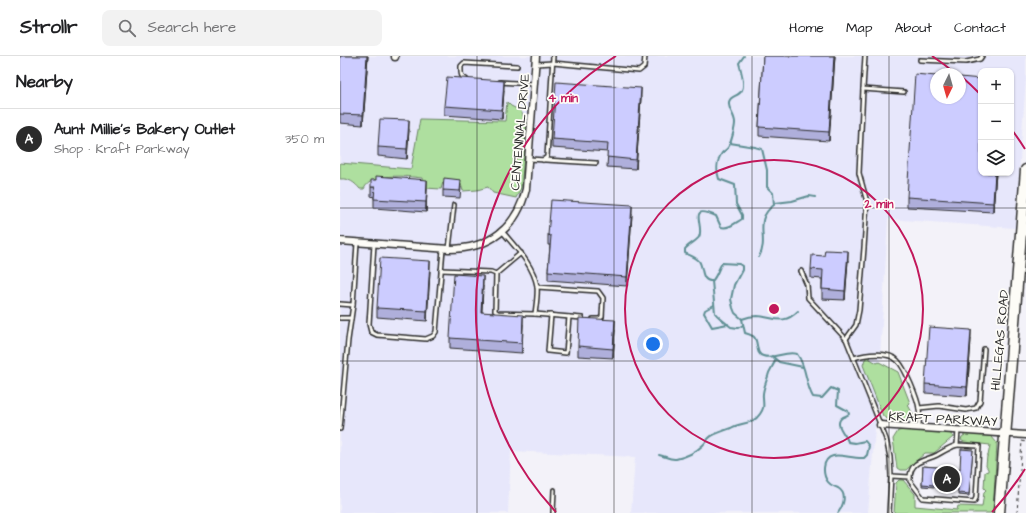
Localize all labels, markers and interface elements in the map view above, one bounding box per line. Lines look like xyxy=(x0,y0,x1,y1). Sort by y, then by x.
search box xyxy=(102,10,382,46)
text: Strollr xyxy=(20,14,78,41)
icon: search xyxy=(116,17,138,39)
text: Search here xyxy=(148,17,236,38)
text: Home xyxy=(789,18,824,38)
text: Map xyxy=(846,18,872,38)
text: About xyxy=(894,18,932,38)
text: Contact xyxy=(954,18,1006,38)
north arrow xyxy=(930,68,966,104)
map controls xyxy=(978,68,1014,176)
button: + xyxy=(978,68,1014,104)
text: Nearby xyxy=(16,70,73,94)
street label: CENTENNIAL DRIVE xyxy=(506,73,534,191)
text: 4 min xyxy=(548,90,578,107)
button: − xyxy=(978,104,1014,140)
text: Aunt Millie's Bakery Outlet xyxy=(54,119,235,140)
text: A xyxy=(25,130,33,148)
text: 350 m xyxy=(285,130,324,148)
text: Shop · Kraft Parkway xyxy=(54,140,190,158)
button: layers xyxy=(978,140,1014,176)
text: 2 min xyxy=(864,196,893,213)
street label: HILLEGAS ROAD xyxy=(987,288,1013,391)
centre of rings xyxy=(767,302,781,316)
your location xyxy=(643,334,663,354)
street label: KRAFT PARKWAY xyxy=(888,407,998,431)
pin: A xyxy=(934,464,960,494)

